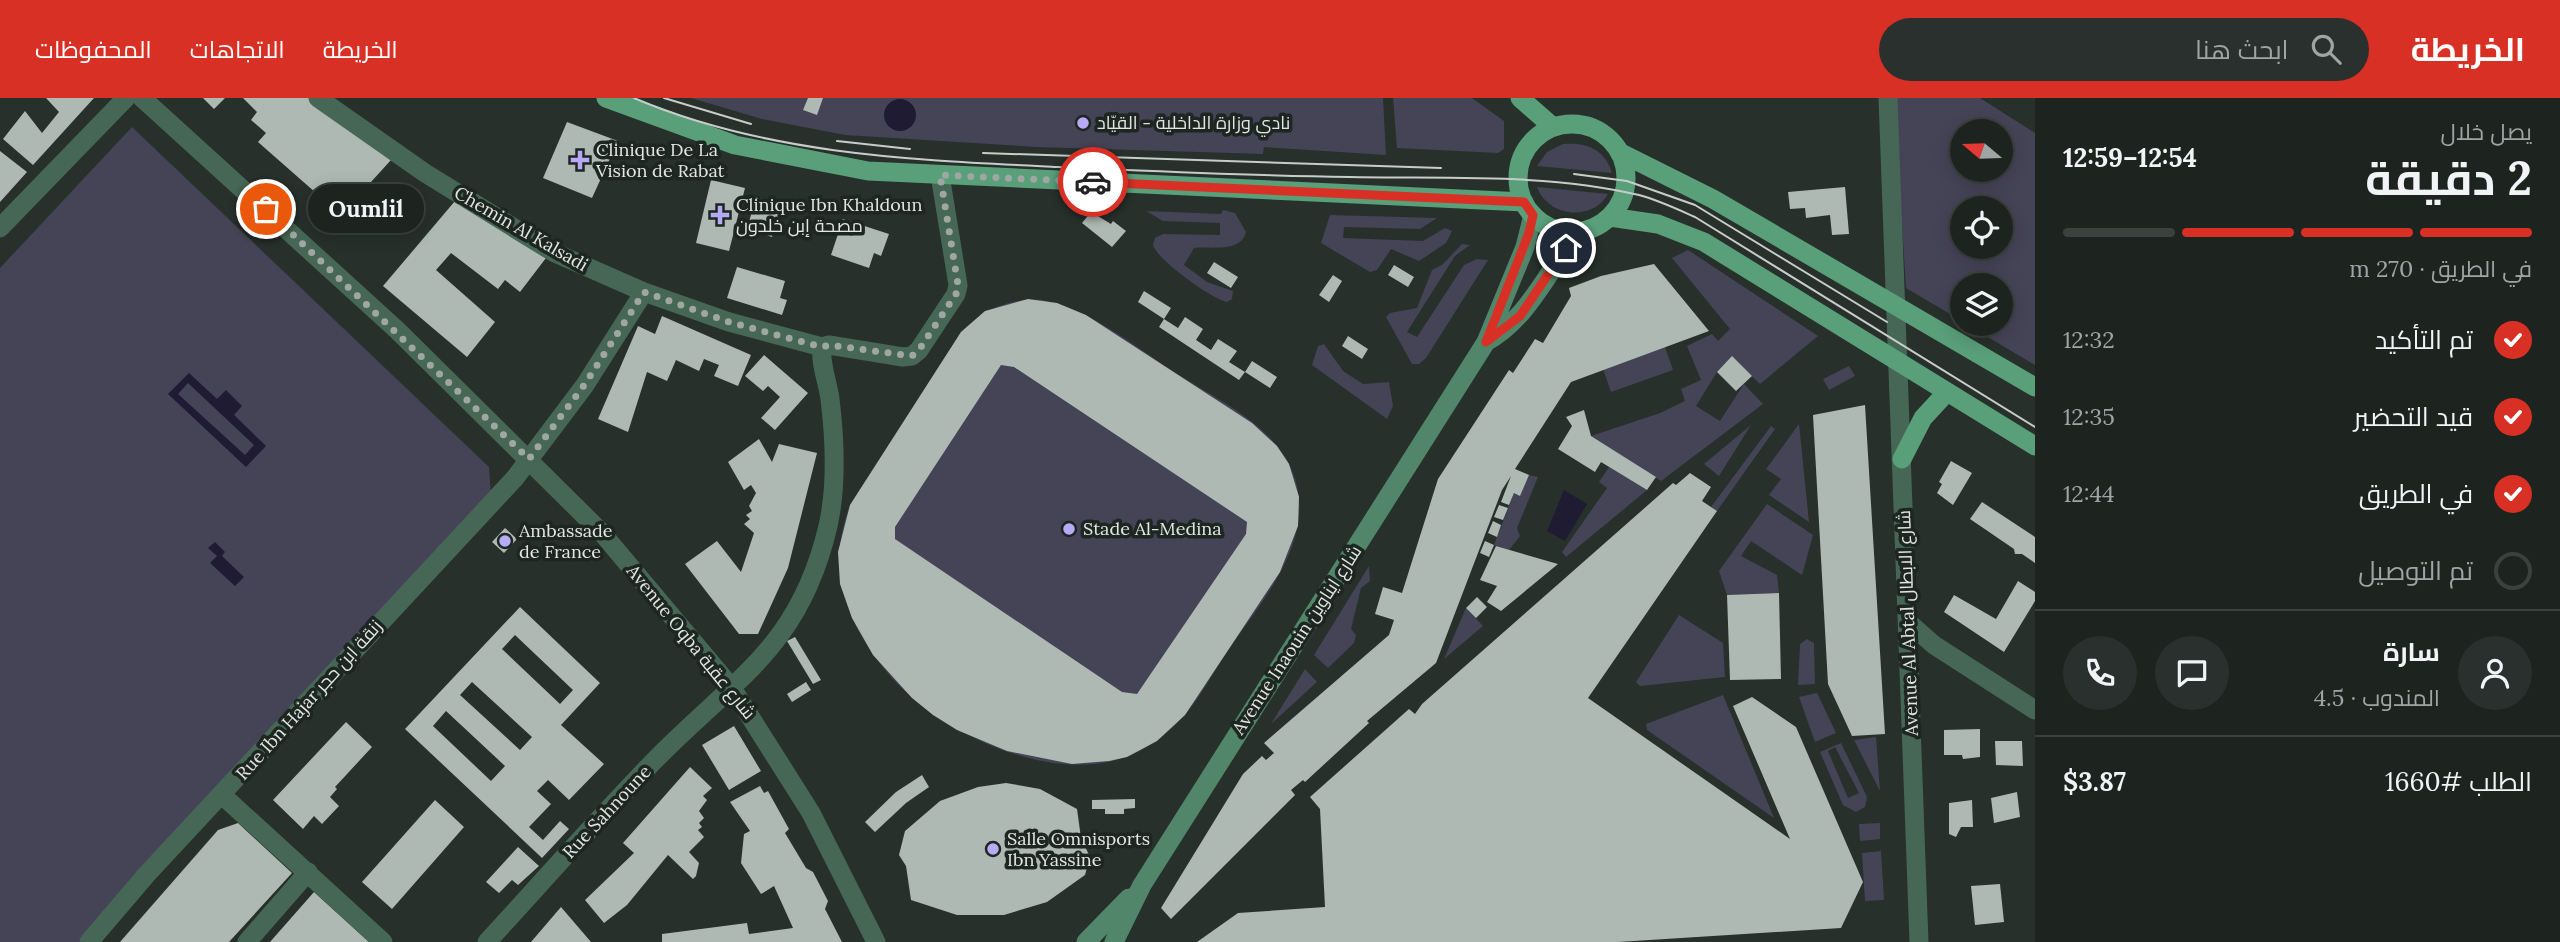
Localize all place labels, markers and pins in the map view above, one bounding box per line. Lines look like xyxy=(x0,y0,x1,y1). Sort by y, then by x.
place label: نادي وزارة الداخلية - القيّاد xyxy=(1097,111,1290,137)
marker: نادي وزارة الداخلية - القيّاد xyxy=(1075,115,1091,131)
place label: Clinique De La Vision de Rabat xyxy=(595,138,725,182)
marker: Clinique De La Vision de Rabat xyxy=(570,150,590,170)
pin xyxy=(236,179,296,239)
callout: Oumlil xyxy=(308,184,424,234)
place label: Clinique Ibn Khaldoun مصحة إبن خلدون xyxy=(736,193,923,237)
marker: Clinique Ibn Khaldoun مصحة إبن خلدون xyxy=(710,205,730,225)
pin xyxy=(1536,218,1596,278)
place label: Stade Al-Medina xyxy=(1083,517,1221,540)
place label: Ambassade de France xyxy=(518,519,613,563)
marker: Stade Al-Medina xyxy=(1061,521,1077,537)
marker: Ambassade de France xyxy=(497,533,513,549)
place label: Salle Omnisports Ibn Yassine xyxy=(1007,827,1150,871)
marker: Salle Omnisports Ibn Yassine xyxy=(985,841,1001,857)

